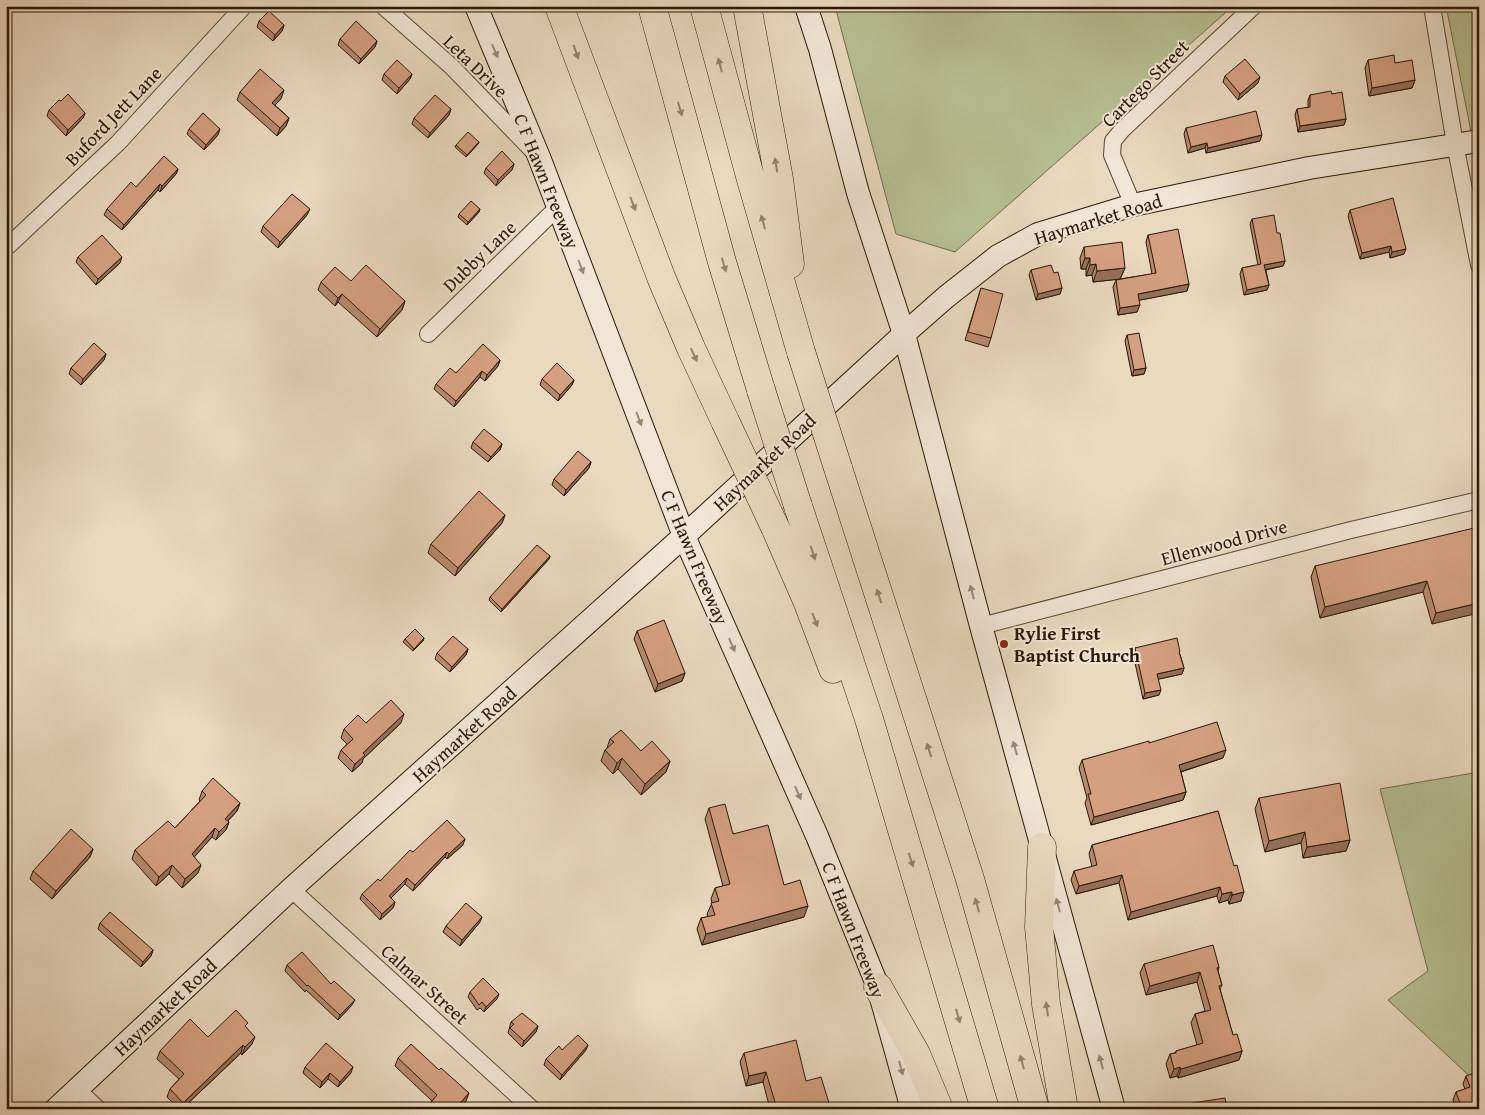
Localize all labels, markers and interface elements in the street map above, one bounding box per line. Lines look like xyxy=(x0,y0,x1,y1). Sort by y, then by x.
street label: Leta Drive xyxy=(437,28,515,104)
street label: Cartego Street xyxy=(1095,33,1195,133)
one-way arrow xyxy=(491,44,499,58)
one-way arrow xyxy=(572,45,580,60)
one-way arrow xyxy=(716,57,724,73)
street label: Buford Jett Lane xyxy=(58,60,168,172)
one-way arrow xyxy=(676,102,684,117)
street label: C F Hawn Freeway xyxy=(507,109,587,253)
one-way arrow xyxy=(772,157,780,173)
street label: Haymarket Road xyxy=(1031,186,1166,252)
one-way arrow xyxy=(629,197,637,212)
street label: Dubby Lane xyxy=(436,214,522,298)
one-way arrow xyxy=(759,214,767,229)
one-way arrow xyxy=(720,258,728,273)
one-way arrow xyxy=(577,260,585,275)
one-way arrow xyxy=(690,348,698,362)
street label: Haymarket Road xyxy=(706,406,823,517)
one-way arrow xyxy=(635,412,643,427)
street label: C F Hawn Freeway xyxy=(654,485,736,629)
street label: Ellenwood Drive xyxy=(1158,512,1290,572)
one-way arrow xyxy=(810,545,818,560)
one-way arrow xyxy=(968,584,976,599)
one-way arrow xyxy=(874,588,882,603)
one-way arrow xyxy=(811,613,819,628)
place label: Rylie First Baptist Church xyxy=(1014,619,1141,669)
one-way arrow xyxy=(729,638,737,652)
marker: Rylie First Baptist Church xyxy=(998,638,1010,650)
street label: Haymarket Road xyxy=(406,679,523,789)
one-way arrow xyxy=(1010,741,1018,756)
one-way arrow xyxy=(924,743,932,758)
one-way arrow xyxy=(794,786,802,800)
one-way arrow xyxy=(907,853,915,868)
street label: C F Hawn Freeway xyxy=(815,858,893,1003)
one-way arrow xyxy=(1053,897,1061,912)
one-way arrow xyxy=(973,898,981,913)
street label: Calmar Street xyxy=(375,937,475,1031)
street label: Haymarket Road xyxy=(107,951,224,1062)
one-way arrow xyxy=(1043,1001,1051,1017)
one-way arrow xyxy=(954,1009,962,1024)
one-way arrow xyxy=(1018,1054,1026,1069)
one-way arrow xyxy=(1096,1054,1104,1069)
one-way arrow xyxy=(897,1060,905,1075)

